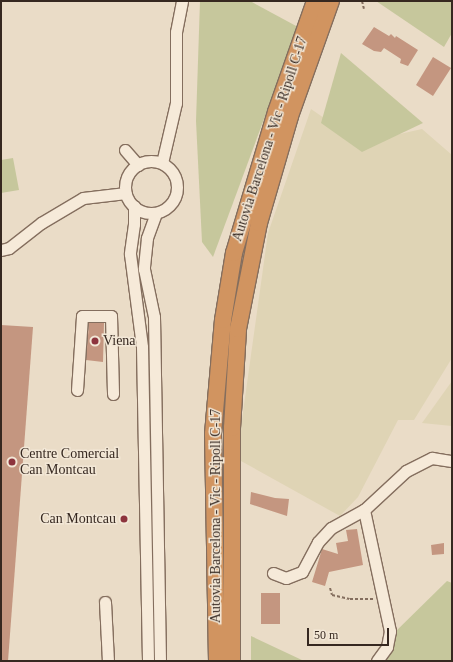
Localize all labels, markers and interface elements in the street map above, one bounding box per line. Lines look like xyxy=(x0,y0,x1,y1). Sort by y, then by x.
street label: Autovia Barcelona - Vic - Ripoll C-17 xyxy=(229,34,311,244)
place label: Viena xyxy=(103,333,136,349)
marker: Viena xyxy=(90,336,100,346)
street label: Autovia Barcelona - Vic - Ripoll C-17 xyxy=(208,409,224,623)
place label: Centre Comercial Can Montcau xyxy=(20,446,119,478)
marker: Centre Comercial Can Montcau xyxy=(7,457,17,467)
place label: Can Montcau xyxy=(40,511,116,527)
marker: Can Montcau xyxy=(119,514,129,524)
scale bar xyxy=(309,620,391,646)
text: 50 m xyxy=(314,628,338,642)

